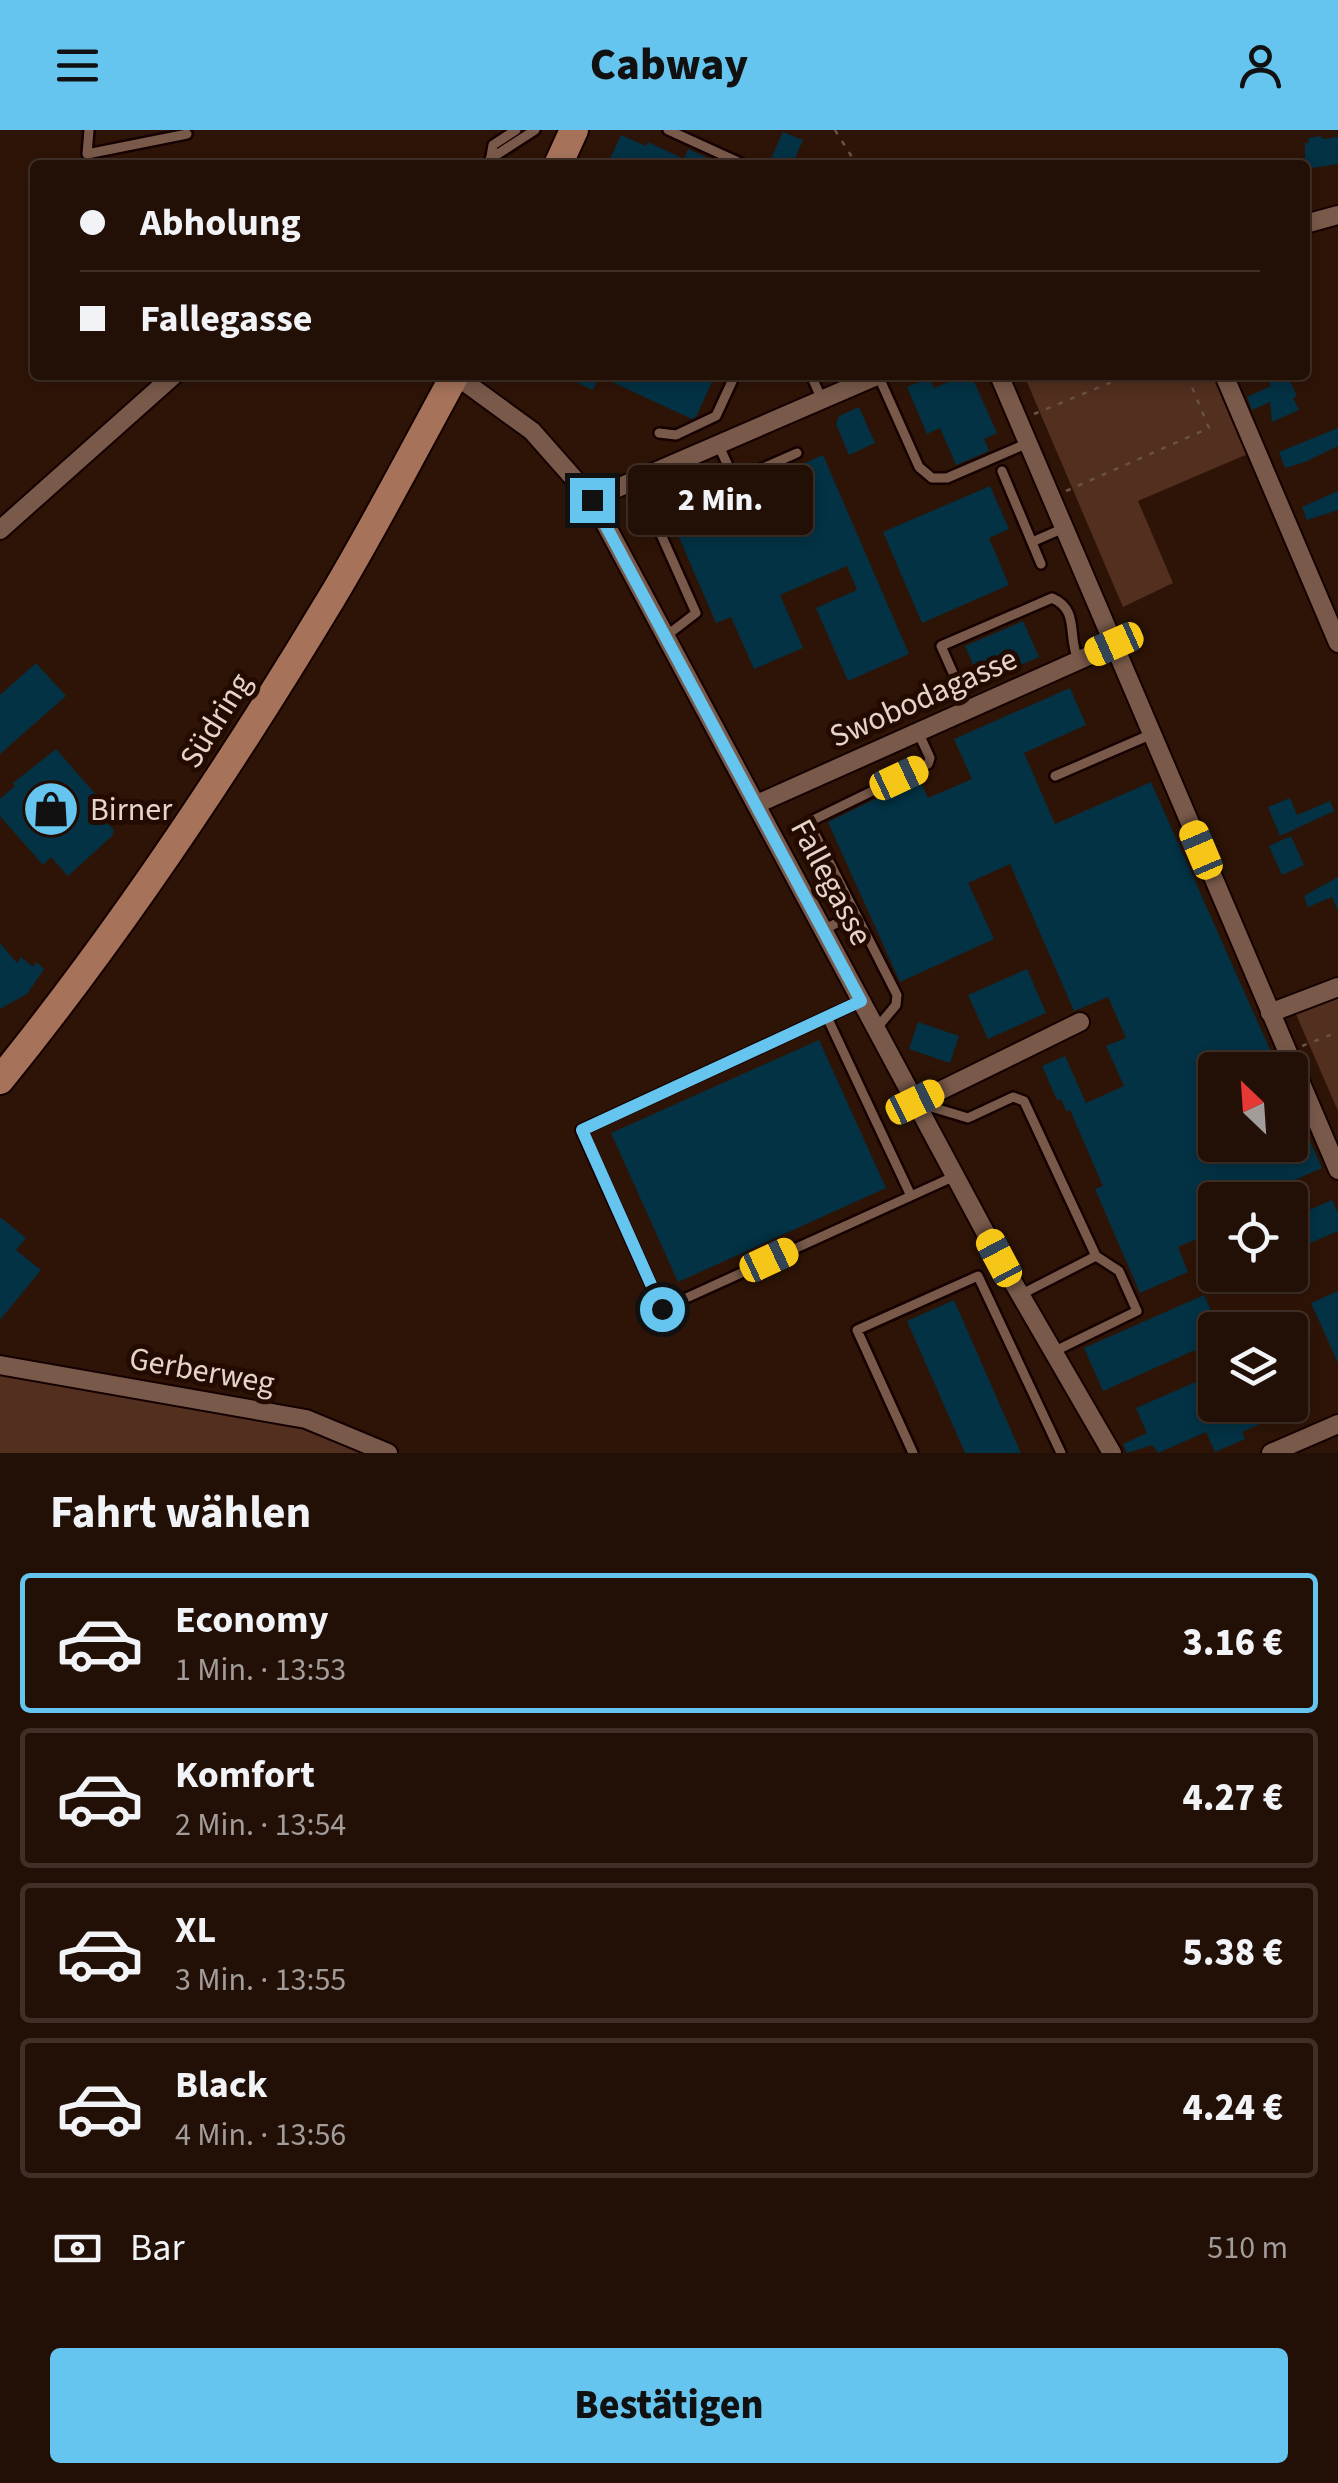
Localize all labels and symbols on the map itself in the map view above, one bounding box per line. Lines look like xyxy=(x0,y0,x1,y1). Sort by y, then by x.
callout: 2 Min. xyxy=(627,465,812,535)
route end xyxy=(570,478,615,523)
car xyxy=(1080,618,1148,670)
street label: Swobodagasse xyxy=(822,636,1024,760)
street label: Südring xyxy=(169,664,263,777)
car xyxy=(865,752,933,804)
shop icon: Birner xyxy=(21,779,81,839)
place label: Birner xyxy=(90,787,173,833)
street label: Fallegasse xyxy=(779,811,884,954)
car xyxy=(1175,817,1227,883)
north arrow xyxy=(1198,1052,1308,1162)
car xyxy=(881,1075,949,1129)
car xyxy=(972,1224,1026,1292)
car xyxy=(735,1234,803,1286)
route start xyxy=(640,1287,685,1332)
street label: Gerberweg xyxy=(126,1336,278,1406)

